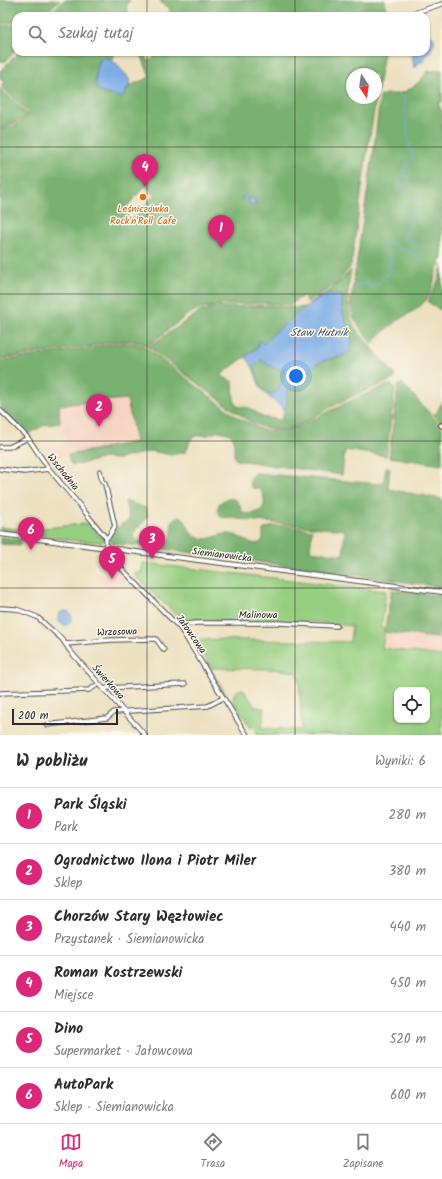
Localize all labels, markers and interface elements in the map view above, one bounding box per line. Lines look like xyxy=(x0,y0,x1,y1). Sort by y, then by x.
search box xyxy=(12,12,430,56)
text: Szukaj tutaj xyxy=(58,22,133,46)
icon: search xyxy=(26,23,48,45)
north arrow xyxy=(346,68,382,104)
pin: 4 xyxy=(132,154,158,187)
marker: Leśniczówka Rock'n'Roll Cafe xyxy=(138,192,148,202)
place label: Leśniczówka Rock'n'Roll Cafe xyxy=(110,201,176,229)
pin: 1 xyxy=(208,215,234,248)
water label: Staw Hutnik xyxy=(290,324,350,342)
your location xyxy=(286,366,306,386)
pin: 2 xyxy=(86,394,112,427)
street label: Wschodnia xyxy=(43,450,83,494)
pin: 6 xyxy=(18,517,44,550)
pin: 3 xyxy=(139,526,165,559)
street label: Siemianowicka xyxy=(191,543,253,567)
pin: 5 xyxy=(99,546,125,579)
street label: Malinowa xyxy=(239,607,278,623)
street label: Jałowcowa xyxy=(172,611,211,657)
street label: Wrzosowa xyxy=(97,623,138,641)
street label: Świerkowa xyxy=(88,661,128,703)
map controls xyxy=(394,687,430,723)
button: locate xyxy=(394,687,430,723)
scale bar xyxy=(12,707,118,726)
text: 200 m xyxy=(18,707,49,725)
text: W pobliżu xyxy=(16,748,87,775)
text: Wyniki: 6 xyxy=(375,751,426,772)
text: Park Śląski xyxy=(54,793,127,817)
text: 1 xyxy=(27,805,31,826)
text: 280 m xyxy=(389,805,426,826)
text: Park xyxy=(54,817,78,838)
text: Ogrodnictwo Ilona i Piotr Miler xyxy=(54,849,256,873)
text: 2 xyxy=(25,861,33,882)
text: 380 m xyxy=(389,861,426,882)
text: Sklep xyxy=(54,873,82,894)
text: Chorzów Stary Węzłowiec xyxy=(54,905,224,929)
text: 3 xyxy=(25,917,33,938)
text: 440 m xyxy=(390,917,426,938)
text: Przystanek · Siemianowicka xyxy=(54,929,204,950)
text: Roman Kostrzewski xyxy=(54,961,182,985)
text: 4 xyxy=(25,973,33,994)
text: 450 m xyxy=(390,973,426,994)
text: Miejsce xyxy=(54,985,94,1006)
text: Dino xyxy=(54,1017,83,1041)
text: 5 xyxy=(26,1029,32,1050)
text: 520 m xyxy=(389,1029,426,1050)
text: Supermarket · Jałowcowa xyxy=(54,1041,193,1062)
text: AutoPark xyxy=(54,1073,113,1097)
text: 6 xyxy=(25,1085,33,1106)
text: 600 m xyxy=(390,1085,426,1106)
text: Sklep · Siemianowicka xyxy=(54,1097,174,1118)
tab: Mapa xyxy=(59,1131,83,1173)
tab: Trasa xyxy=(201,1131,225,1173)
tab: Zapisane xyxy=(343,1131,383,1173)

